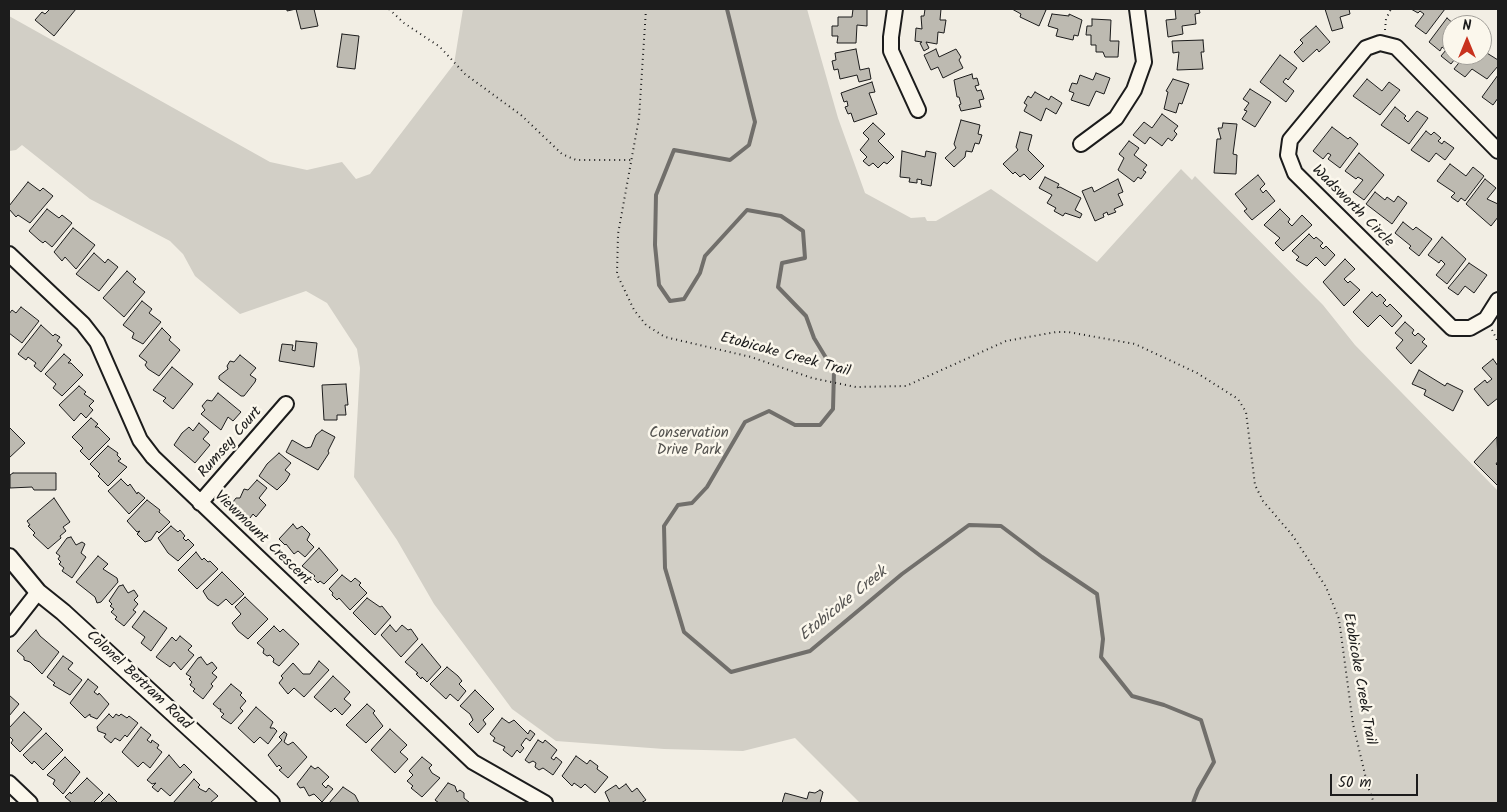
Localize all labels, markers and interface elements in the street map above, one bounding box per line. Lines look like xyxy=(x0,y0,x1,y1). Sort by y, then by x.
north arrow xyxy=(1442,15,1492,65)
text: N xyxy=(1463,15,1471,37)
street label: Wadsworth Circle xyxy=(1307,162,1397,252)
street label: Etobicoke Creek Trail xyxy=(718,330,852,382)
street label: Rumsey Court xyxy=(195,404,267,482)
park label: Conservation Drive Park xyxy=(649,425,729,460)
street label: Viewmount Crescent xyxy=(210,488,314,590)
water label: Etobicoke Creek xyxy=(796,564,892,646)
street label: Etobicoke Creek Trail xyxy=(1338,612,1378,746)
street label: Colonel Bertram Road xyxy=(81,627,195,735)
scale bar xyxy=(1332,764,1420,796)
text: 50 m xyxy=(1338,771,1372,795)

